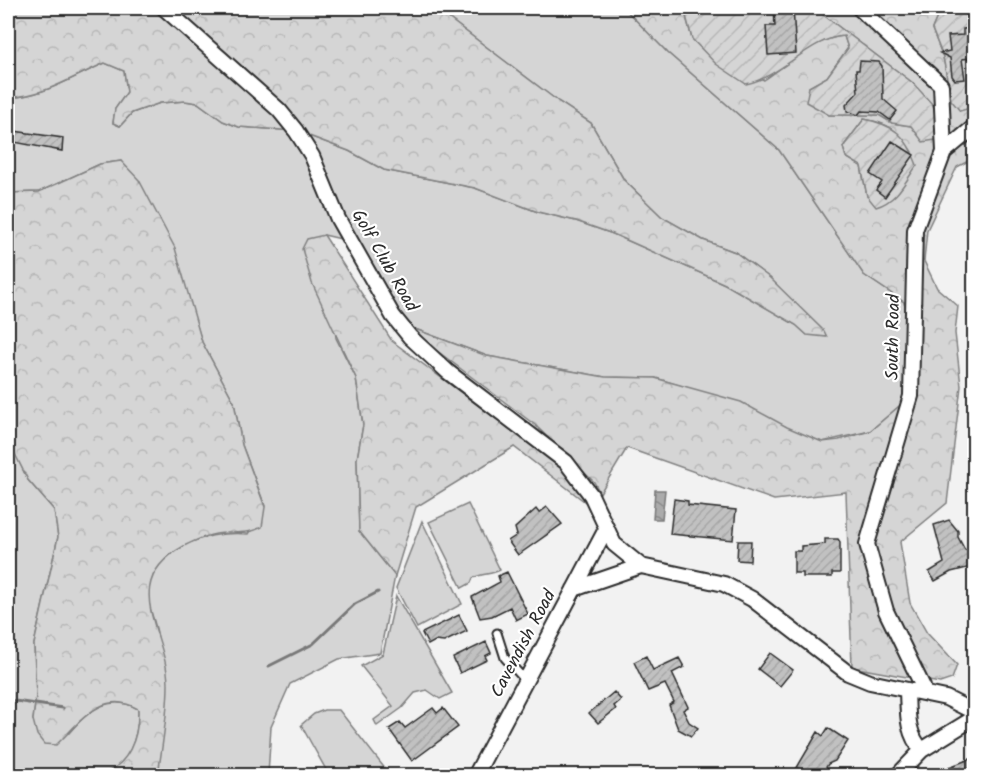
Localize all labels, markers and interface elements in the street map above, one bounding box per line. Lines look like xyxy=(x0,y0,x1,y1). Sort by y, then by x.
street label: Golf Club Road xyxy=(343,204,426,319)
street label: South Road xyxy=(879,293,909,380)
street label: Cavendish Road xyxy=(483,584,565,703)

